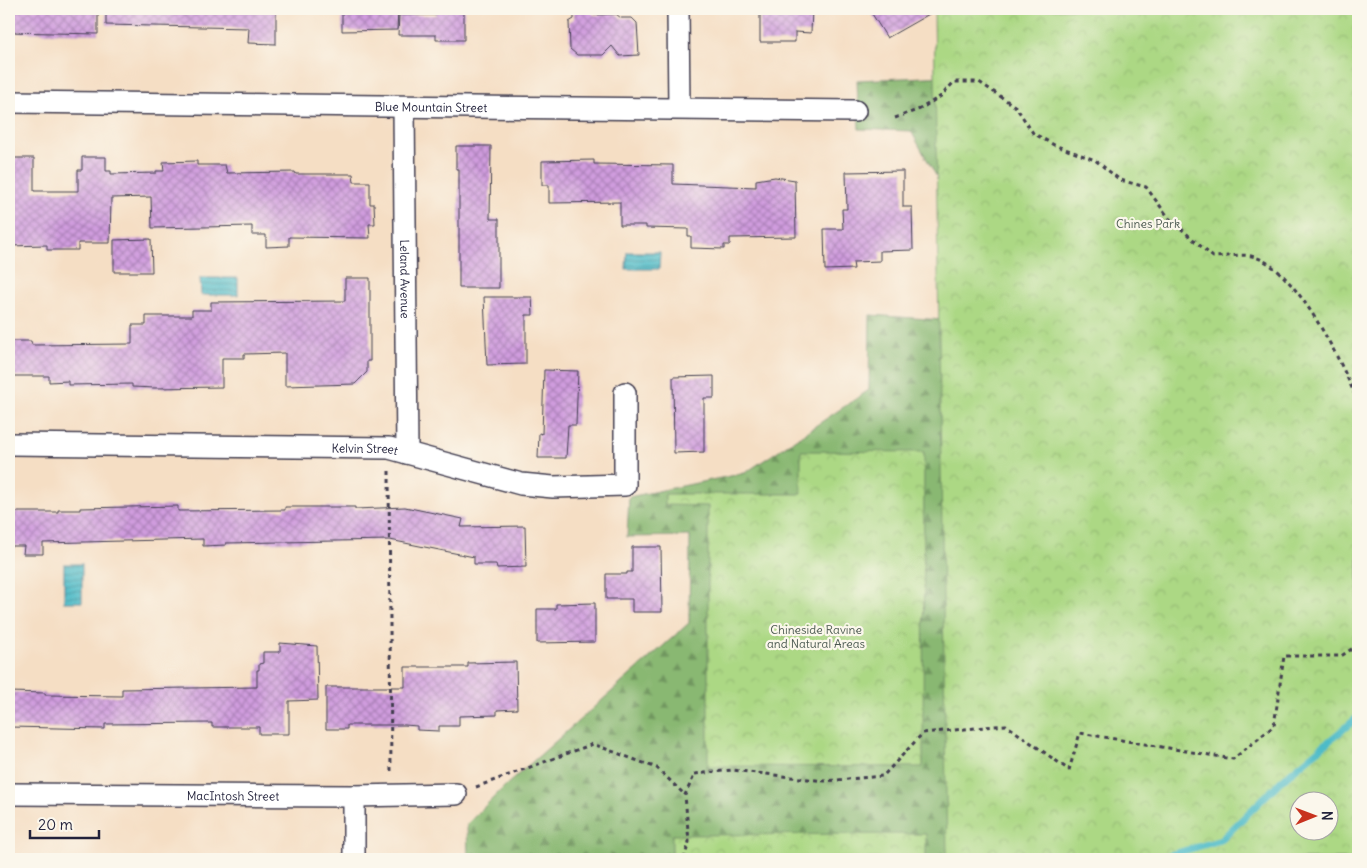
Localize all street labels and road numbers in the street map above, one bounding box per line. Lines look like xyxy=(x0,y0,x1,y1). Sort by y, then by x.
street label: Blue Mountain Street xyxy=(375,98,487,115)
street label: Leland Avenue xyxy=(398,239,413,319)
street label: Kelvin Street xyxy=(332,440,400,458)
street label: MacIntosh Street xyxy=(187,788,279,803)

